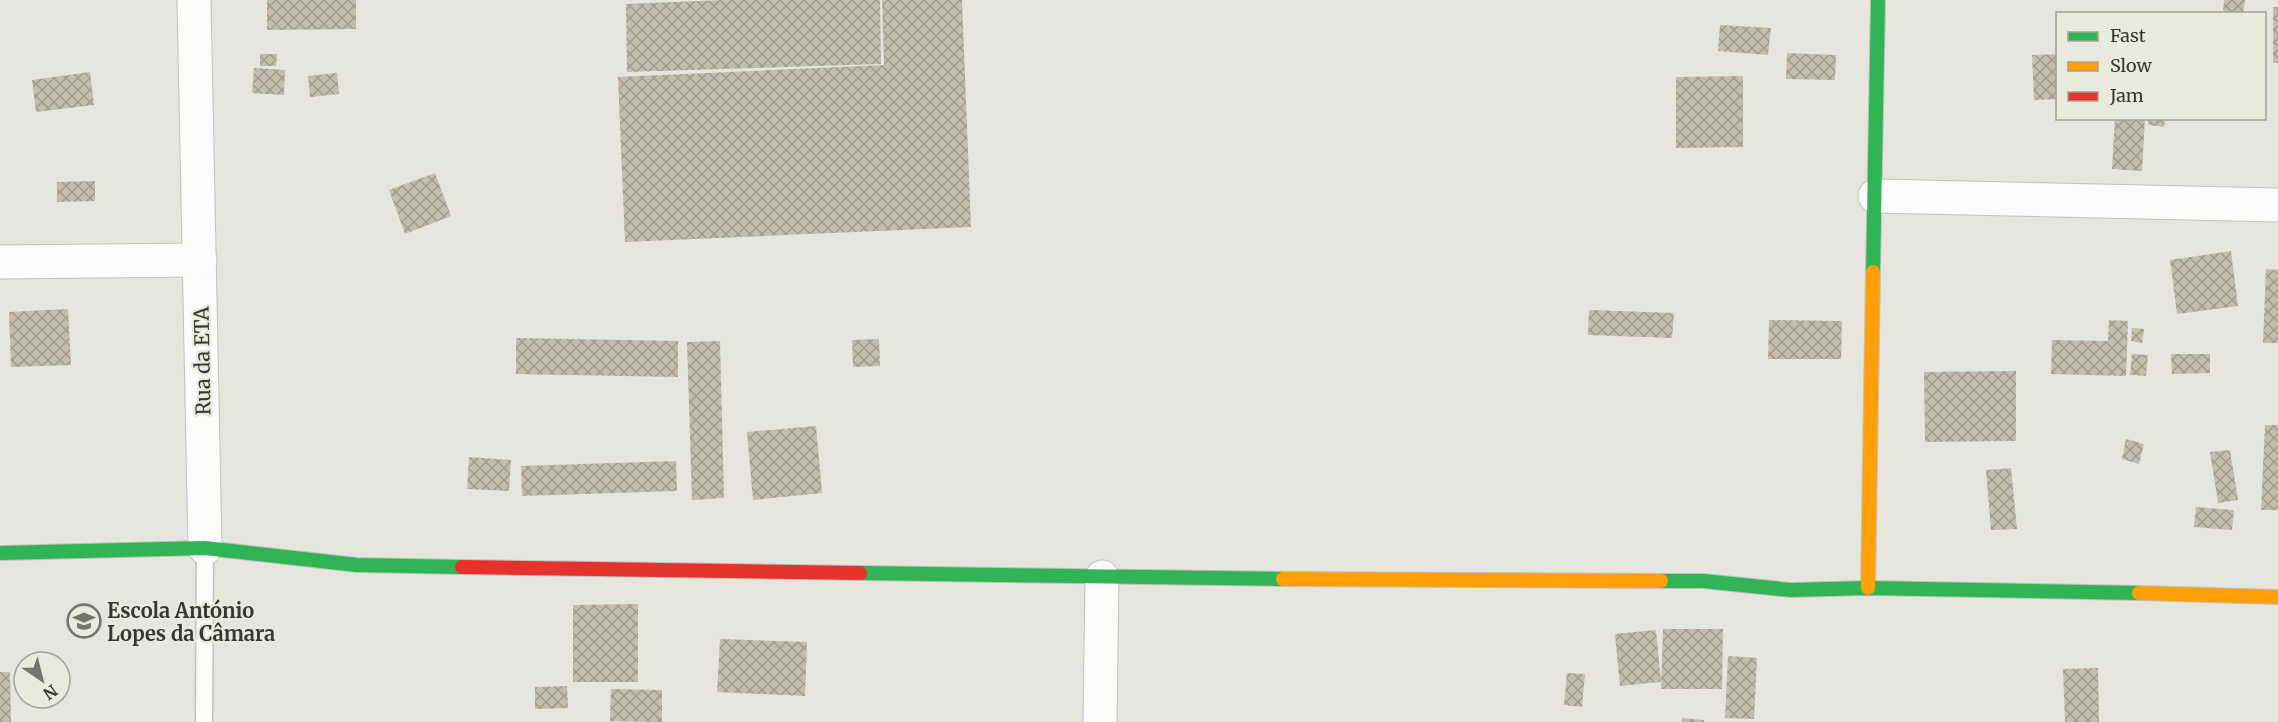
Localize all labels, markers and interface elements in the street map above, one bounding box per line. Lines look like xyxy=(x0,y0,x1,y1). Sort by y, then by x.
legend xyxy=(2056,12,2266,120)
text: Fast xyxy=(2110,24,2146,47)
text: Slow xyxy=(2110,54,2153,77)
text: Jam xyxy=(2109,84,2144,107)
street label: Rua da ETA xyxy=(189,305,215,416)
place label: Escola António Lopes da Câmara xyxy=(107,598,275,646)
school or university icon: Escola António Lopes da Câmara xyxy=(66,603,102,639)
north arrow xyxy=(12,650,72,710)
text: N xyxy=(39,680,62,704)

